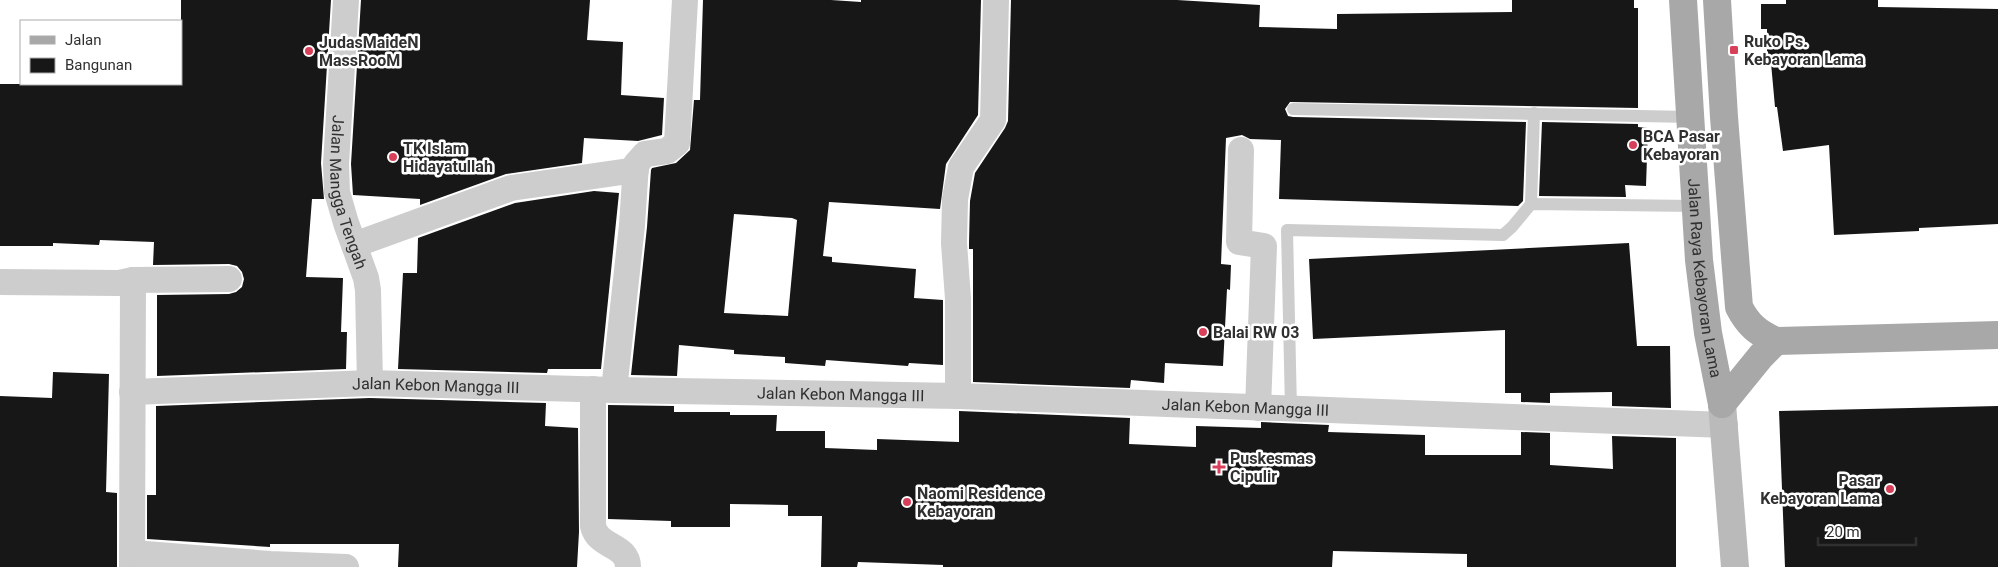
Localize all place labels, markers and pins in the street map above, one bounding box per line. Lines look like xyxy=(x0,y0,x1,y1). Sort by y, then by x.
place label: Ruko Ps. Kebayoran Lama xyxy=(1744,32,1864,69)
place label: JudasMaideN MassRooM xyxy=(319,33,418,70)
marker: Ruko Ps. Kebayoran Lama xyxy=(1728,44,1740,56)
marker: JudasMaideN MassRooM xyxy=(303,45,315,57)
place label: BCA Pasar Kebayoran xyxy=(1643,127,1720,164)
place label: TK Islam Hidayatullah xyxy=(403,139,493,176)
marker: BCA Pasar Kebayoran xyxy=(1627,139,1639,151)
marker: TK Islam Hidayatullah xyxy=(387,151,399,163)
place label: Balai RW 03 xyxy=(1213,323,1299,342)
marker: Balai RW 03 xyxy=(1197,326,1209,338)
place label: Puskesmas Cipulir xyxy=(1230,449,1313,486)
marker: Puskesmas Cipulir xyxy=(1212,460,1226,474)
place label: Pasar Kebayoran Lama xyxy=(1760,471,1880,508)
marker: Pasar Kebayoran Lama xyxy=(1884,483,1896,495)
place label: Naomi Residence Kebayoran xyxy=(917,484,1043,521)
marker: Naomi Residence Kebayoran xyxy=(901,496,913,508)

